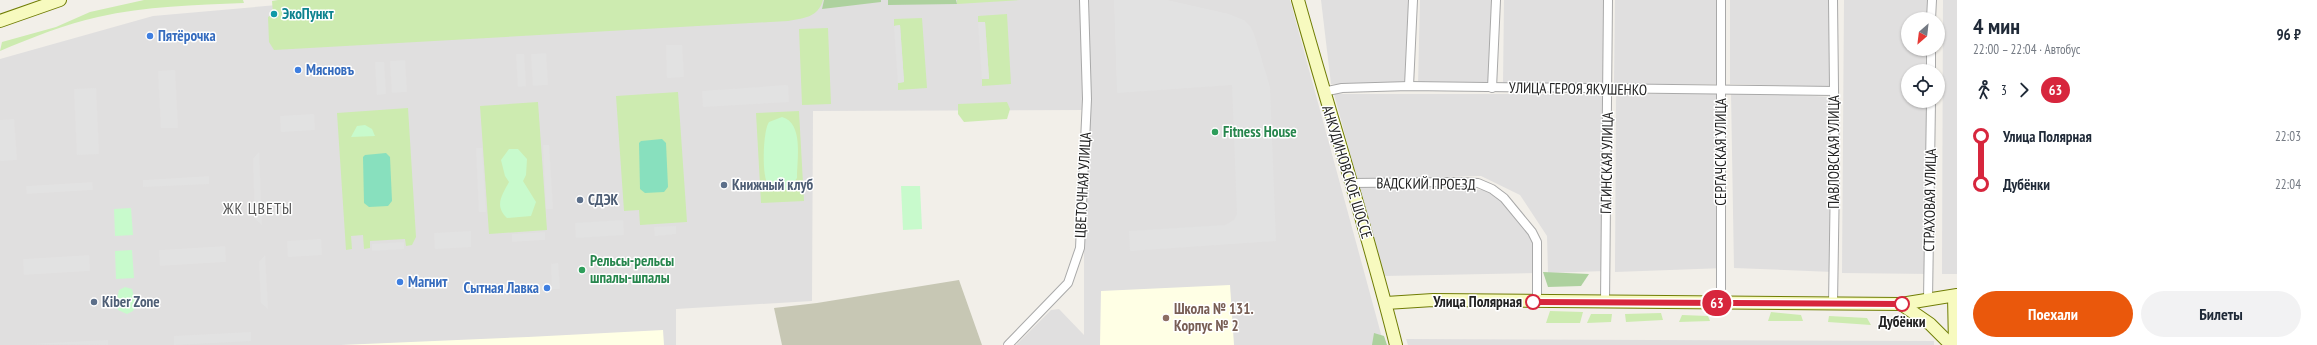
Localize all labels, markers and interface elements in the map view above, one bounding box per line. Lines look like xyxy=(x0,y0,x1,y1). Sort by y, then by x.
place label: ЭкоПункт xyxy=(282,4,334,23)
marker: ЭкоПункт xyxy=(269,9,279,19)
north arrow xyxy=(1901,12,1945,56)
map controls xyxy=(1901,12,1945,108)
text: 4 мин xyxy=(1973,12,2020,40)
text: 96 ₽ xyxy=(2276,25,2301,44)
place label: Пятёрочка xyxy=(158,26,216,45)
marker: Пятёрочка xyxy=(145,31,155,41)
text: 22:00 – 22:04 · Автобус xyxy=(1973,41,2080,58)
place label: Мясновъ xyxy=(306,60,354,79)
button: locate xyxy=(1901,64,1945,108)
marker: Мясновъ xyxy=(293,65,303,75)
street label: УЛИЦА ГЕРОЯ ЯКУШЕНКО xyxy=(1509,78,1647,99)
icon: walk xyxy=(1973,79,1995,101)
icon: forward xyxy=(2013,79,2035,101)
text: 63 xyxy=(2049,81,2062,99)
text: 3 xyxy=(2001,82,2007,99)
street label: ПАВЛОВСКАЯ УЛИЦА xyxy=(1824,94,1843,209)
street label: СЕРГАЧСКАЯ УЛИЦА xyxy=(1711,97,1730,206)
street label: АНКУДИНОВСКОЕ ШОССЕ xyxy=(1318,103,1377,241)
street label: ГАГИНСКАЯ УЛИЦА xyxy=(1596,111,1617,214)
place label: Fitness House xyxy=(1223,122,1297,141)
marker: Fitness House xyxy=(1210,127,1220,137)
text: Улица Полярная xyxy=(2003,127,2092,146)
text: 22:03 xyxy=(2275,128,2301,145)
street label: ЦВЕТОЧНАЯ УЛИЦА xyxy=(1070,131,1095,238)
street label: СТРАХОВАЯ УЛИЦА xyxy=(1919,147,1940,252)
street label: ВАДСКИЙ ПРОЕЗД xyxy=(1376,173,1476,194)
place label: Книжный клуб xyxy=(732,175,813,194)
text: Дубёнки xyxy=(2003,175,2050,194)
text: 22:04 xyxy=(2275,176,2301,193)
marker: Книжный клуб xyxy=(719,180,729,190)
place label: СДЭК xyxy=(588,190,619,209)
marker: СДЭК xyxy=(575,195,585,205)
district label: ЖК ЦВЕТЫ xyxy=(222,198,293,218)
place label: Рельсы-рельсы шпалы-шпалы xyxy=(590,251,674,287)
marker: Рельсы-рельсы шпалы-шпалы xyxy=(577,265,587,275)
place label: Магнит xyxy=(408,272,448,291)
marker: Магнит xyxy=(395,277,405,287)
place label: Сытная Лавка xyxy=(463,278,539,297)
marker: Сытная Лавка xyxy=(542,283,552,293)
line badge: 63 xyxy=(1699,290,1735,316)
button: Поехали xyxy=(1973,291,2133,337)
button: Билеты xyxy=(2141,291,2301,337)
place label: Kiber Zone xyxy=(102,292,160,311)
place label: Улица Полярная xyxy=(1432,292,1522,311)
marker: Улица Полярная xyxy=(1525,294,1541,310)
text: 63 xyxy=(1710,294,1724,312)
marker: Дубёнки xyxy=(1894,296,1910,312)
marker: Kiber Zone xyxy=(89,297,99,307)
place label: Школа № 131. Корпус № 2 xyxy=(1174,299,1254,335)
place label: Дубёнки xyxy=(1879,312,1926,331)
marker: Школа № 131. Корпус № 2 xyxy=(1161,313,1171,323)

